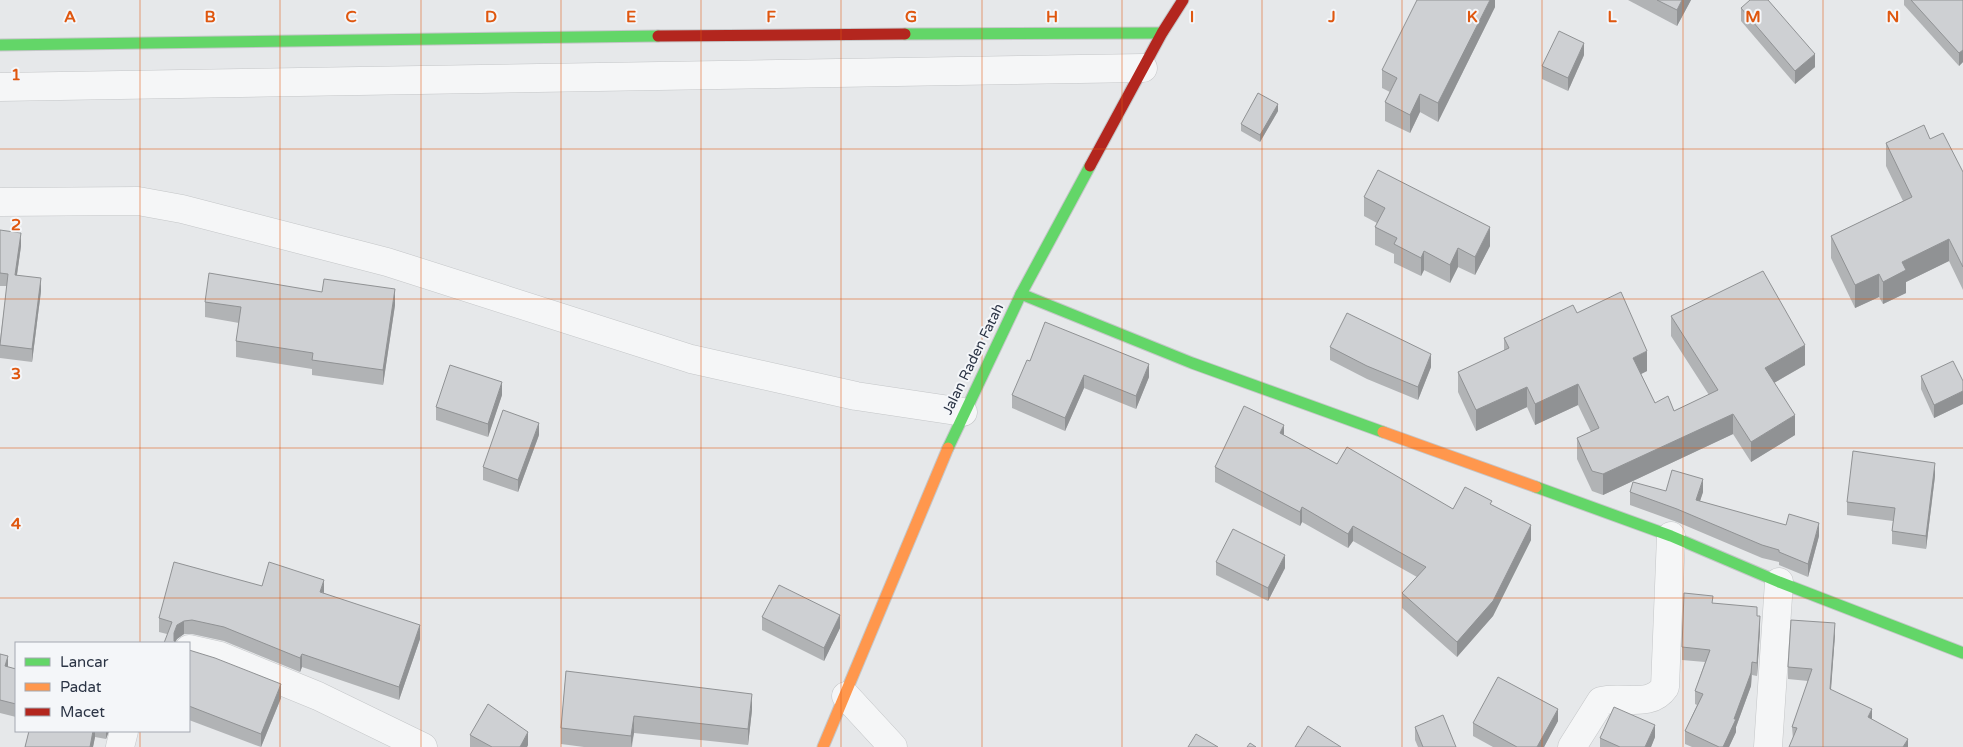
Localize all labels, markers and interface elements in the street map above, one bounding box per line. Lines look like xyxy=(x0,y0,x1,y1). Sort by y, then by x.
text: A xyxy=(64,7,76,27)
text: B xyxy=(204,7,216,27)
text: C xyxy=(345,7,357,27)
text: D xyxy=(485,7,497,27)
text: E xyxy=(626,7,636,27)
text: F xyxy=(766,7,776,27)
text: G xyxy=(905,7,917,27)
text: H xyxy=(1046,7,1058,27)
text: I xyxy=(1190,7,1194,27)
text: J xyxy=(1327,7,1336,27)
text: K xyxy=(1467,7,1478,27)
text: L xyxy=(1607,7,1617,27)
text: M xyxy=(1745,7,1761,27)
text: N xyxy=(1887,7,1899,27)
text: 1 xyxy=(11,65,21,85)
text: 2 xyxy=(11,215,21,235)
street label: Jalan Raden Fatah xyxy=(939,301,1007,417)
text: 3 xyxy=(11,364,21,384)
text: 4 xyxy=(11,514,21,534)
legend xyxy=(15,642,190,732)
text: Lancar xyxy=(60,653,109,671)
text: Padat xyxy=(60,678,102,696)
text: Macet xyxy=(60,703,105,721)

